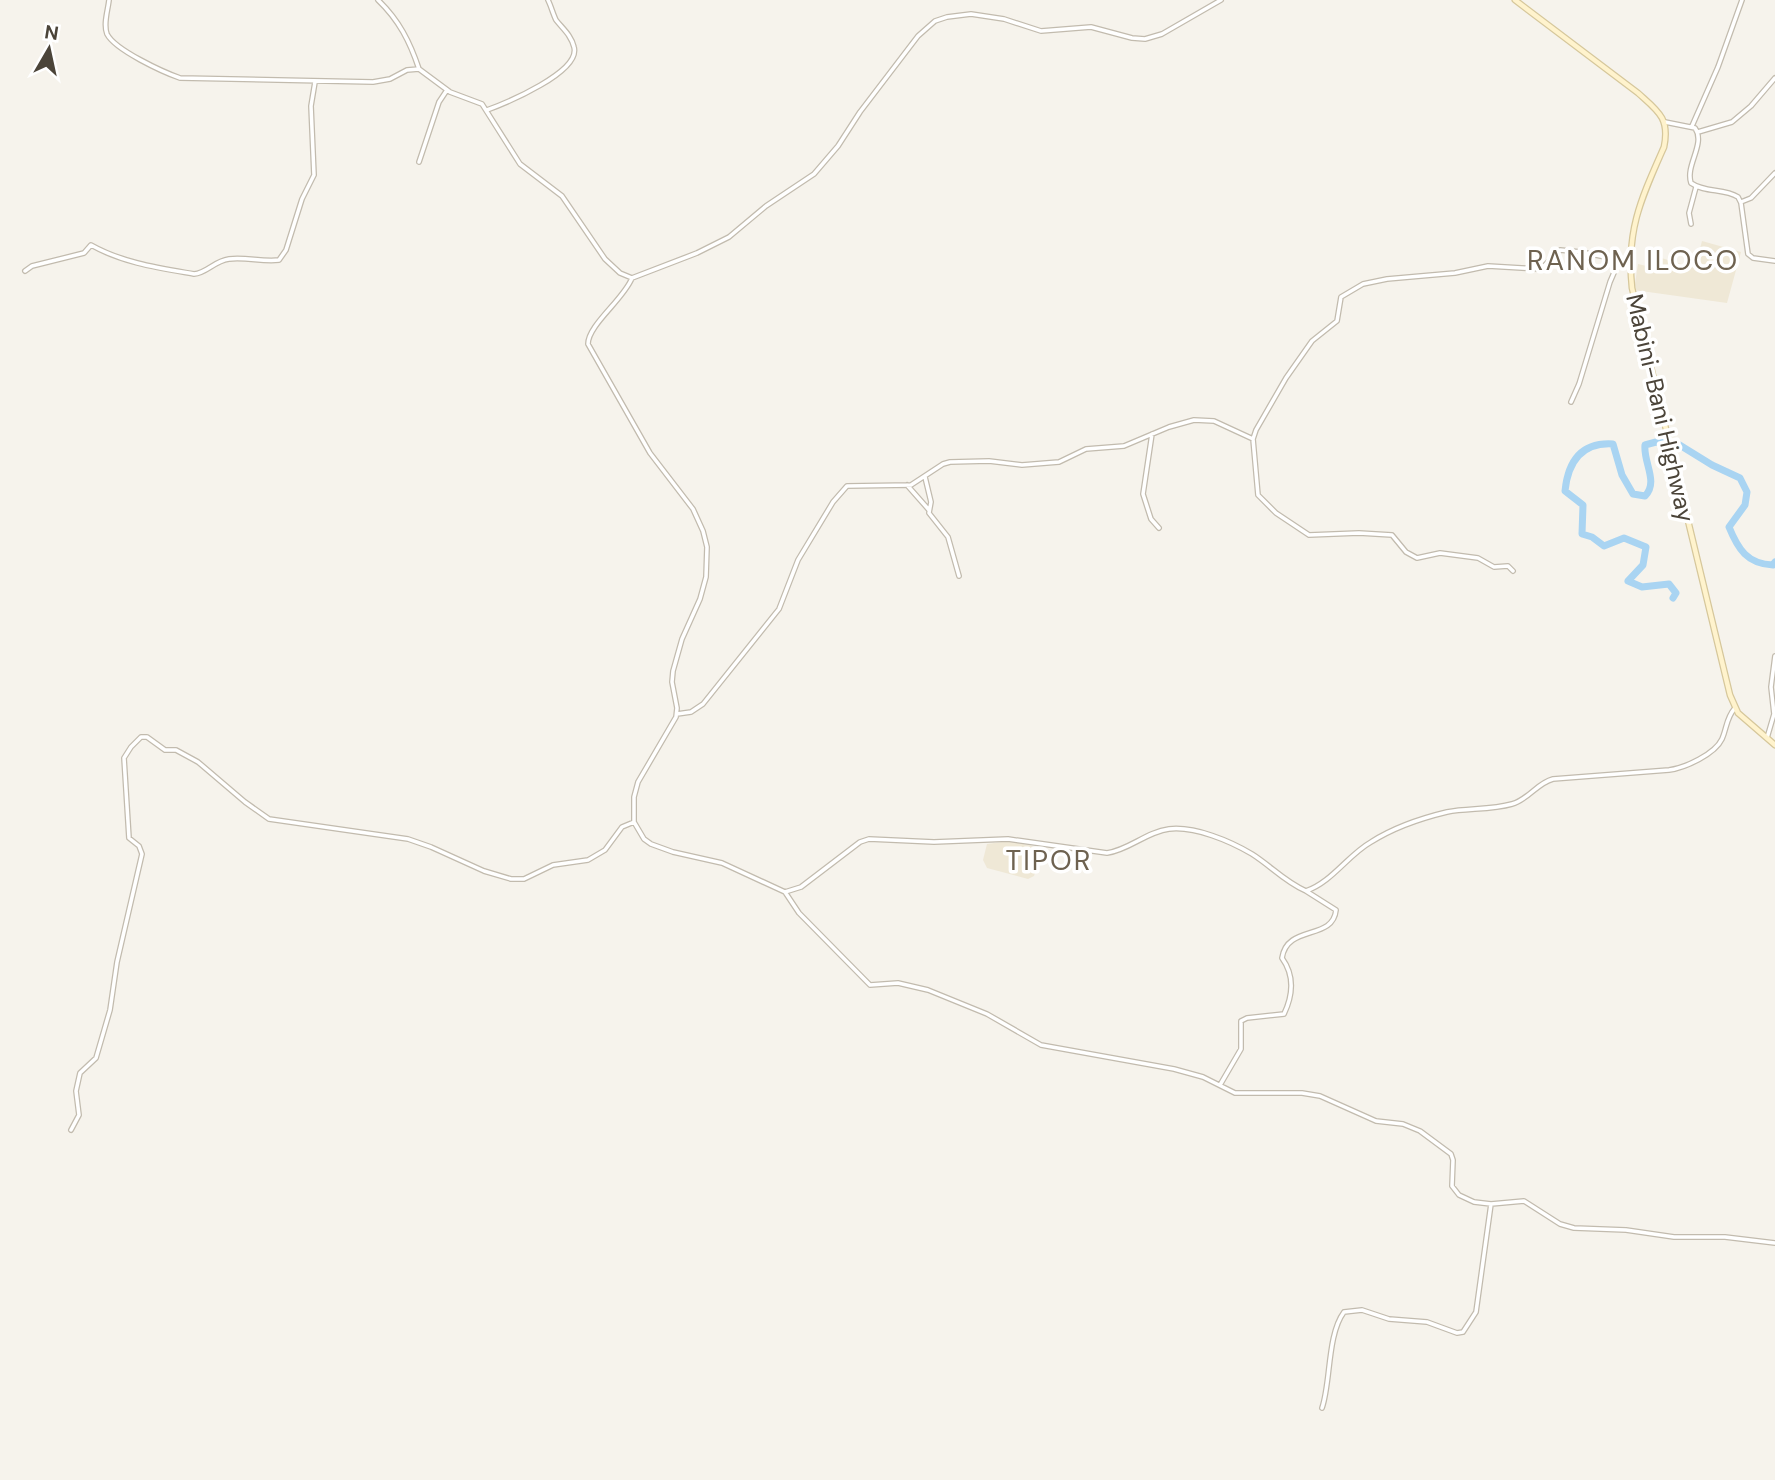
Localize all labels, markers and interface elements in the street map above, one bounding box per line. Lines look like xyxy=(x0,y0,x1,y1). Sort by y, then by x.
north arrow xyxy=(14,14,84,84)
text: N xyxy=(43,19,60,46)
district label: RANOM ILOCO xyxy=(1527,242,1739,279)
street label: Mabini-Bani Highway xyxy=(1619,291,1702,525)
district label: TIPOR xyxy=(1006,842,1092,879)

